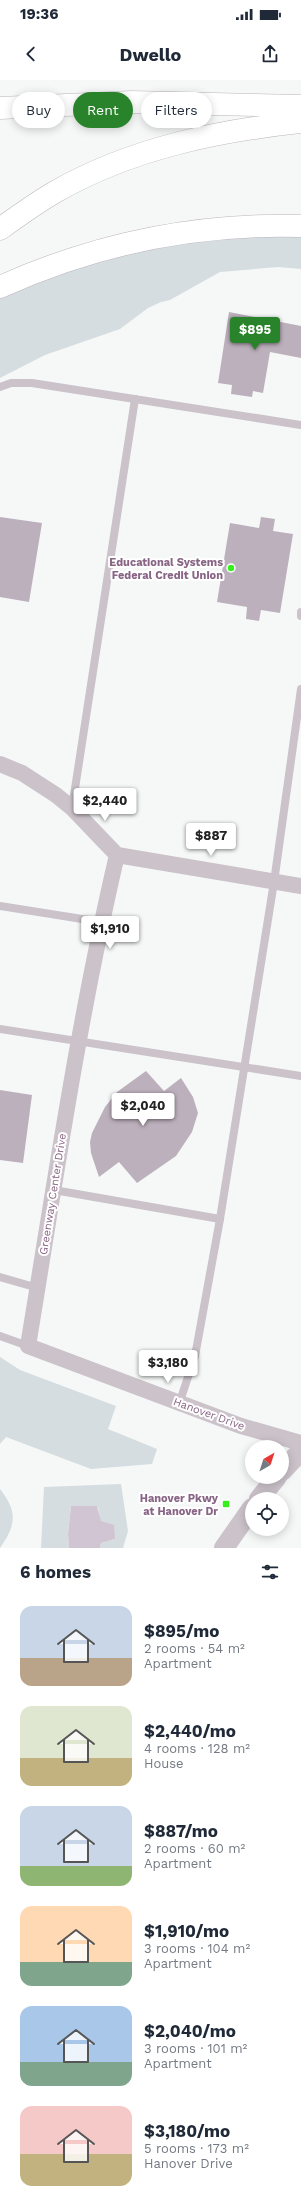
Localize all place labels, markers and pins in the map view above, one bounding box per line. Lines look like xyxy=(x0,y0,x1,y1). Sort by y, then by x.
pin: $895 xyxy=(231,317,279,351)
place label: Educational Systems Federal Credit Union xyxy=(109,556,223,582)
marker: Educational Systems Federal Credit Union xyxy=(226,563,236,573)
pin: $2,440 xyxy=(72,788,138,822)
pin: $887 xyxy=(187,823,235,857)
pin: $1,910 xyxy=(77,916,143,950)
pin: $2,040 xyxy=(110,1093,176,1127)
pin: $3,180 xyxy=(135,1350,201,1384)
place label: Hanover Pkwy at Hanover Dr xyxy=(140,1492,219,1518)
marker: Hanover Pkwy at Hanover Dr xyxy=(221,1499,231,1509)

